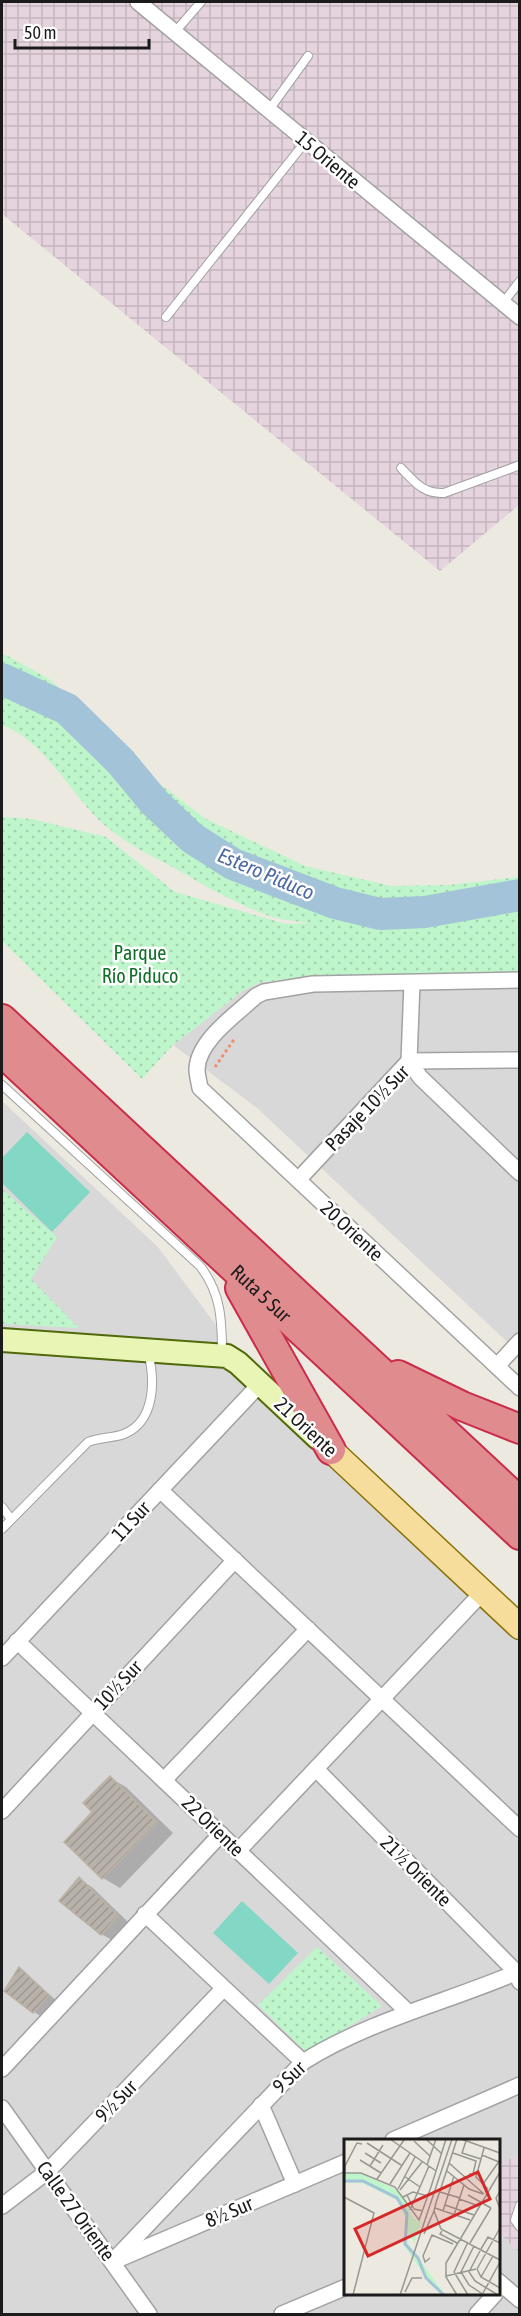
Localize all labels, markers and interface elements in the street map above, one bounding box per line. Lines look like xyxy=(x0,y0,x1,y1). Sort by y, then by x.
scale bar xyxy=(15,12,148,50)
text: 50 m xyxy=(24,22,56,43)
street label: 15 Oriente xyxy=(291,126,365,193)
water label: Estero Piduco xyxy=(215,842,318,904)
park label: Parque Río Piduco xyxy=(102,941,178,987)
street label: Pasaje 10½ Sur xyxy=(320,1059,414,1155)
street label: 20 Oriente xyxy=(316,1196,388,1265)
street label: Ruta 5 Sur xyxy=(226,1260,297,1327)
street label: 21 Oriente xyxy=(270,1392,342,1461)
street label: 11 Sur xyxy=(107,1495,155,1545)
street label: 10½ Sur xyxy=(89,1654,147,1714)
street label: 22 Oriente xyxy=(178,1791,249,1861)
street label: 21½ Oriente xyxy=(376,1831,456,1911)
street label: 9 Sur xyxy=(268,2055,311,2097)
street label: 9½ Sur xyxy=(90,2074,142,2126)
inset map xyxy=(344,2139,500,2295)
street label: Calle 27 Oriente xyxy=(33,2156,120,2265)
street label: 8½ Sur xyxy=(202,2191,257,2232)

